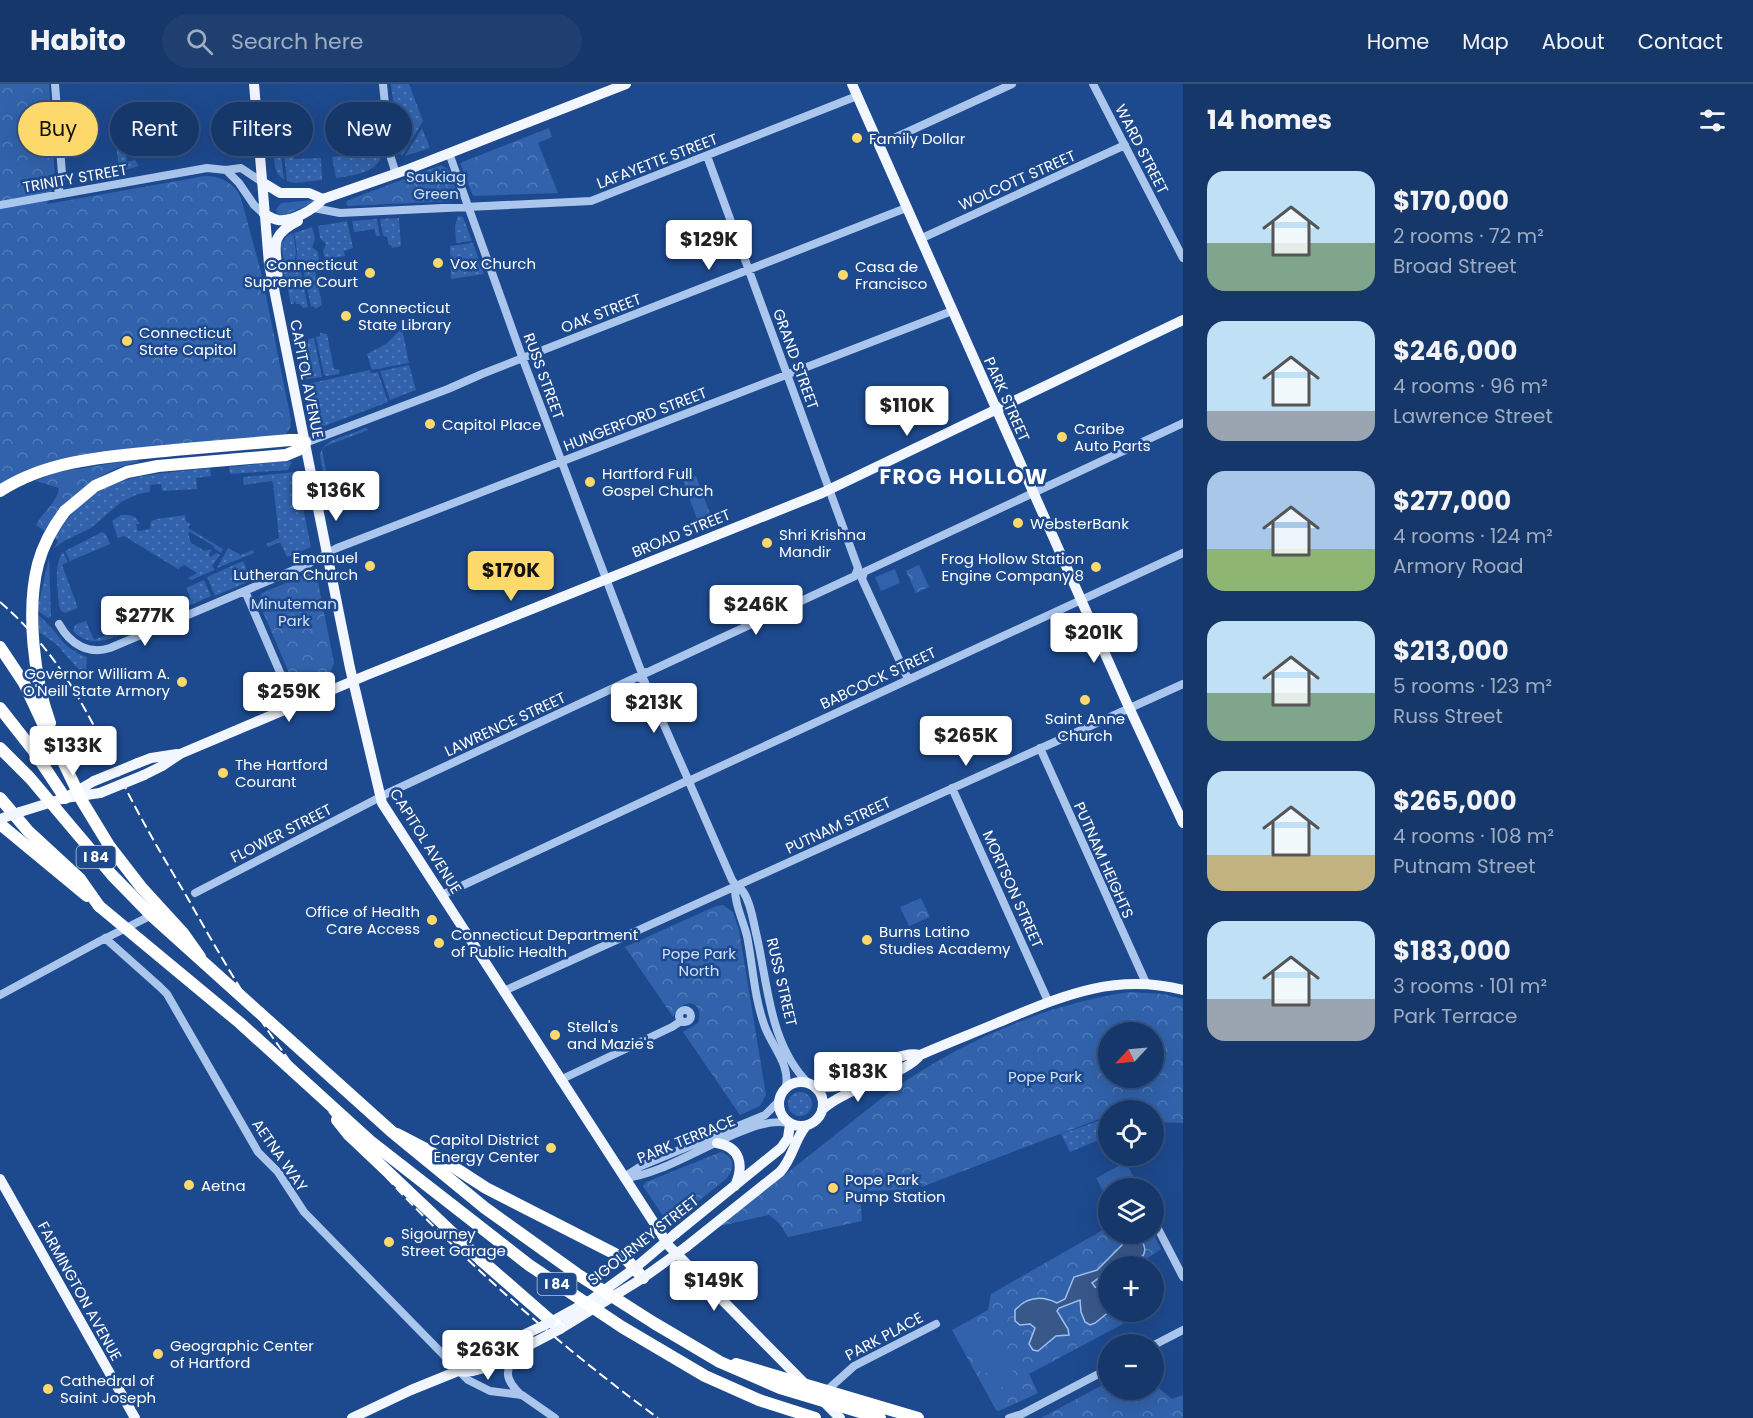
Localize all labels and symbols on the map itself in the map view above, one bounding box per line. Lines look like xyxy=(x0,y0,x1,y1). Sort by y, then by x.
street label: WARD STREET xyxy=(1110,101,1174,197)
street label: LAFAYETTE STREET xyxy=(593,128,721,194)
place label: Family Dollar xyxy=(869,128,966,149)
marker: Family Dollar xyxy=(850,131,864,145)
street label: WOLCOTT STREET xyxy=(955,145,1079,215)
street label: TRINITY STREET xyxy=(21,158,129,198)
park label: Saukiag Green xyxy=(406,166,466,204)
pin: $129K xyxy=(667,220,751,271)
place label: Vox Church xyxy=(450,253,536,274)
place label: Connecticut Supreme Court xyxy=(244,254,358,292)
marker: Vox Church xyxy=(431,256,445,270)
place label: Casa de Francisco xyxy=(855,256,927,294)
marker: Connecticut Supreme Court xyxy=(363,266,377,280)
marker: Casa de Francisco xyxy=(836,268,850,282)
street label: OAK STREET xyxy=(558,288,644,338)
place label: Connecticut State Library xyxy=(358,297,452,335)
street label: GRAND STREET xyxy=(768,306,824,412)
marker: Connecticut State Library xyxy=(339,309,353,323)
street label: CAPITOL AVENUE xyxy=(285,318,329,440)
place label: Connecticut State Capitol xyxy=(139,322,236,360)
street label: RUSS STREET xyxy=(519,330,569,422)
marker: Connecticut State Capitol xyxy=(120,334,134,348)
street label: PARK STREET xyxy=(979,353,1035,445)
street label: HUNGERFORD STREET xyxy=(560,382,710,456)
pin: $110K xyxy=(865,386,949,437)
place label: Capitol Place xyxy=(442,414,541,435)
marker: Capitol Place xyxy=(423,417,437,431)
place label: Caribe Auto Parts xyxy=(1074,418,1151,456)
marker: Caribe Auto Parts xyxy=(1055,430,1069,444)
district label: FROG HOLLOW xyxy=(879,462,1049,491)
place label: Hartford Full Gospel Church xyxy=(602,463,713,501)
pin: $136K xyxy=(294,471,378,522)
marker: Hartford Full Gospel Church xyxy=(583,475,597,489)
street label: BROAD STREET xyxy=(629,504,733,562)
place label: WebsterBank xyxy=(1030,513,1129,534)
marker: WebsterBank xyxy=(1011,516,1025,530)
place label: Shri Krishna Mandir xyxy=(779,524,866,562)
marker: Shri Krishna Mandir xyxy=(760,536,774,550)
place label: Emanuel Lutheran Church xyxy=(233,547,358,585)
place label: Frog Hollow Station Engine Company 8 xyxy=(941,548,1084,586)
pin: $170K xyxy=(469,551,553,602)
marker: Emanuel Lutheran Church xyxy=(363,559,377,573)
marker: Frog Hollow Station Engine Company 8 xyxy=(1089,560,1103,574)
pin: $246K xyxy=(714,585,798,636)
park label: Minuteman Park xyxy=(251,593,337,631)
pin: $277K xyxy=(103,596,187,647)
pin: $201K xyxy=(1052,613,1136,664)
street label: BABCOCK STREET xyxy=(816,642,940,714)
place label: Governor William A. O'Neill State Armory xyxy=(23,663,171,701)
pin: $259K xyxy=(247,672,331,723)
marker: Governor William A. O'Neill State Armory xyxy=(175,675,189,689)
pin: $213K xyxy=(612,683,696,734)
street label: LAWRENCE STREET xyxy=(441,687,569,761)
marker: Saint Anne Church xyxy=(1078,693,1092,707)
place label: Saint Anne Church xyxy=(1045,708,1125,746)
pin: $265K xyxy=(924,716,1008,767)
pin: $133K xyxy=(31,726,115,777)
place label: The Hartford Courant xyxy=(235,754,328,792)
marker: The Hartford Courant xyxy=(216,766,230,780)
street label: CAPITOL AVENUE xyxy=(385,784,467,898)
street label: PUTNAM STREET xyxy=(782,791,894,859)
street label: FLOWER STREET xyxy=(227,798,335,868)
street label: PUTNAM HEIGHTS xyxy=(1069,799,1139,921)
street label: MORTSON STREET xyxy=(978,827,1048,951)
road number: I 84 xyxy=(76,846,116,868)
place label: Office of Health Care Access xyxy=(305,901,420,939)
marker: Office of Health Care Access xyxy=(425,913,439,927)
place label: Burns Latino Studies Academy xyxy=(879,921,1011,959)
place label: Connecticut Department of Public Health xyxy=(451,924,638,962)
marker: Burns Latino Studies Academy xyxy=(860,933,874,947)
marker: Connecticut Department of Public Health xyxy=(432,936,446,950)
street label: RUSS STREET xyxy=(762,936,802,1028)
park label: Pope Park North xyxy=(662,943,736,981)
place label: Stella's and Mazie's xyxy=(567,1016,654,1054)
north arrow xyxy=(1098,1022,1164,1088)
marker: Stella's and Mazie's xyxy=(548,1028,562,1042)
pin: $183K xyxy=(816,1052,900,1103)
park label: Pope Park xyxy=(1008,1066,1082,1087)
street label: PARK TERRACE xyxy=(634,1110,738,1168)
street label: AETNA WAY xyxy=(247,1115,313,1196)
place label: Capitol District Energy Center xyxy=(429,1129,539,1167)
marker: Capitol District Energy Center xyxy=(544,1141,558,1155)
place label: Pope Park Pump Station xyxy=(845,1169,946,1207)
place label: Aetna xyxy=(201,1175,246,1196)
marker: Aetna xyxy=(182,1178,196,1192)
marker: Pope Park Pump Station xyxy=(826,1181,840,1195)
street label: SIGOURNEY STREET xyxy=(583,1190,703,1290)
street label: FARMINGTON AVENUE xyxy=(33,1218,127,1364)
place label: Sigourney Street Garage xyxy=(401,1223,506,1261)
marker: Sigourney Street Garage xyxy=(382,1235,396,1249)
pin: $149K xyxy=(672,1261,756,1312)
road number: I 84 xyxy=(538,1273,576,1295)
street label: PARK PLACE xyxy=(841,1307,927,1365)
pin: $263K xyxy=(446,1330,530,1381)
place label: Geographic Center of Hartford xyxy=(170,1335,314,1373)
marker: Geographic Center of Hartford xyxy=(151,1347,165,1361)
place label: Cathedral of Saint Joseph xyxy=(60,1370,156,1408)
marker: Cathedral of Saint Joseph xyxy=(41,1382,55,1396)

